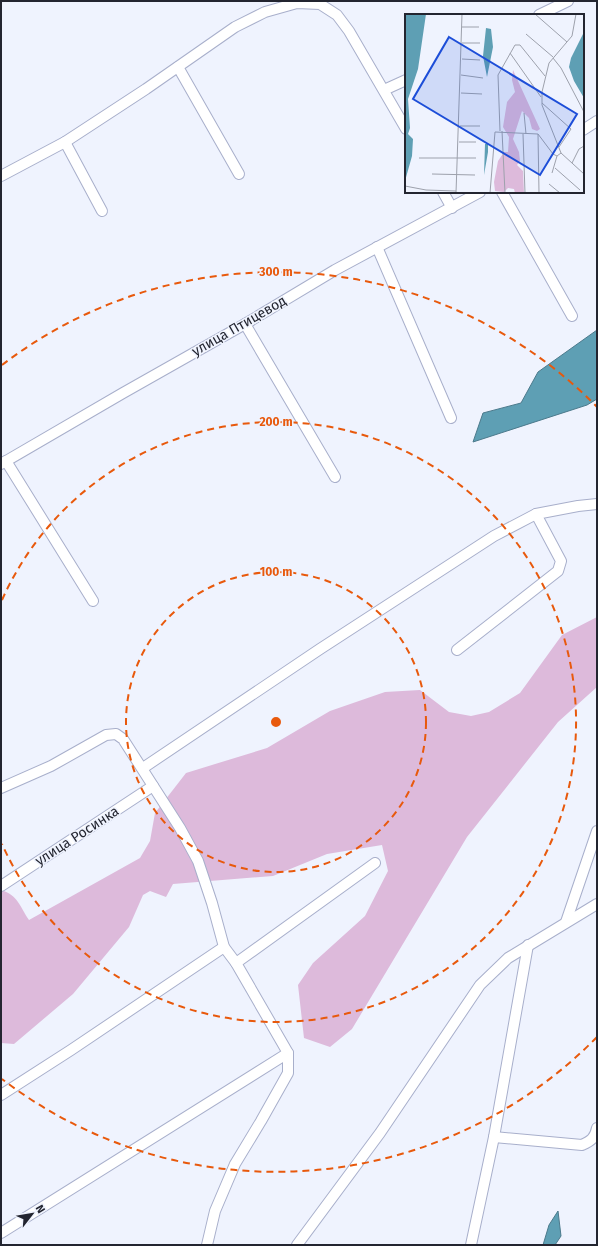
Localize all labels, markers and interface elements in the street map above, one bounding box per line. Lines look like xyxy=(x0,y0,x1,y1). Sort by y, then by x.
inset map xyxy=(405,14,584,193)
text: 300 m xyxy=(258,265,293,279)
street label: улица Птицевод xyxy=(189,292,289,360)
text: 200 m xyxy=(259,415,293,429)
text: 100 m xyxy=(260,565,292,579)
centre of rings xyxy=(269,715,283,729)
street label: улица Росинка xyxy=(32,803,122,869)
north arrow xyxy=(12,1194,52,1234)
text: N xyxy=(33,1203,48,1216)

